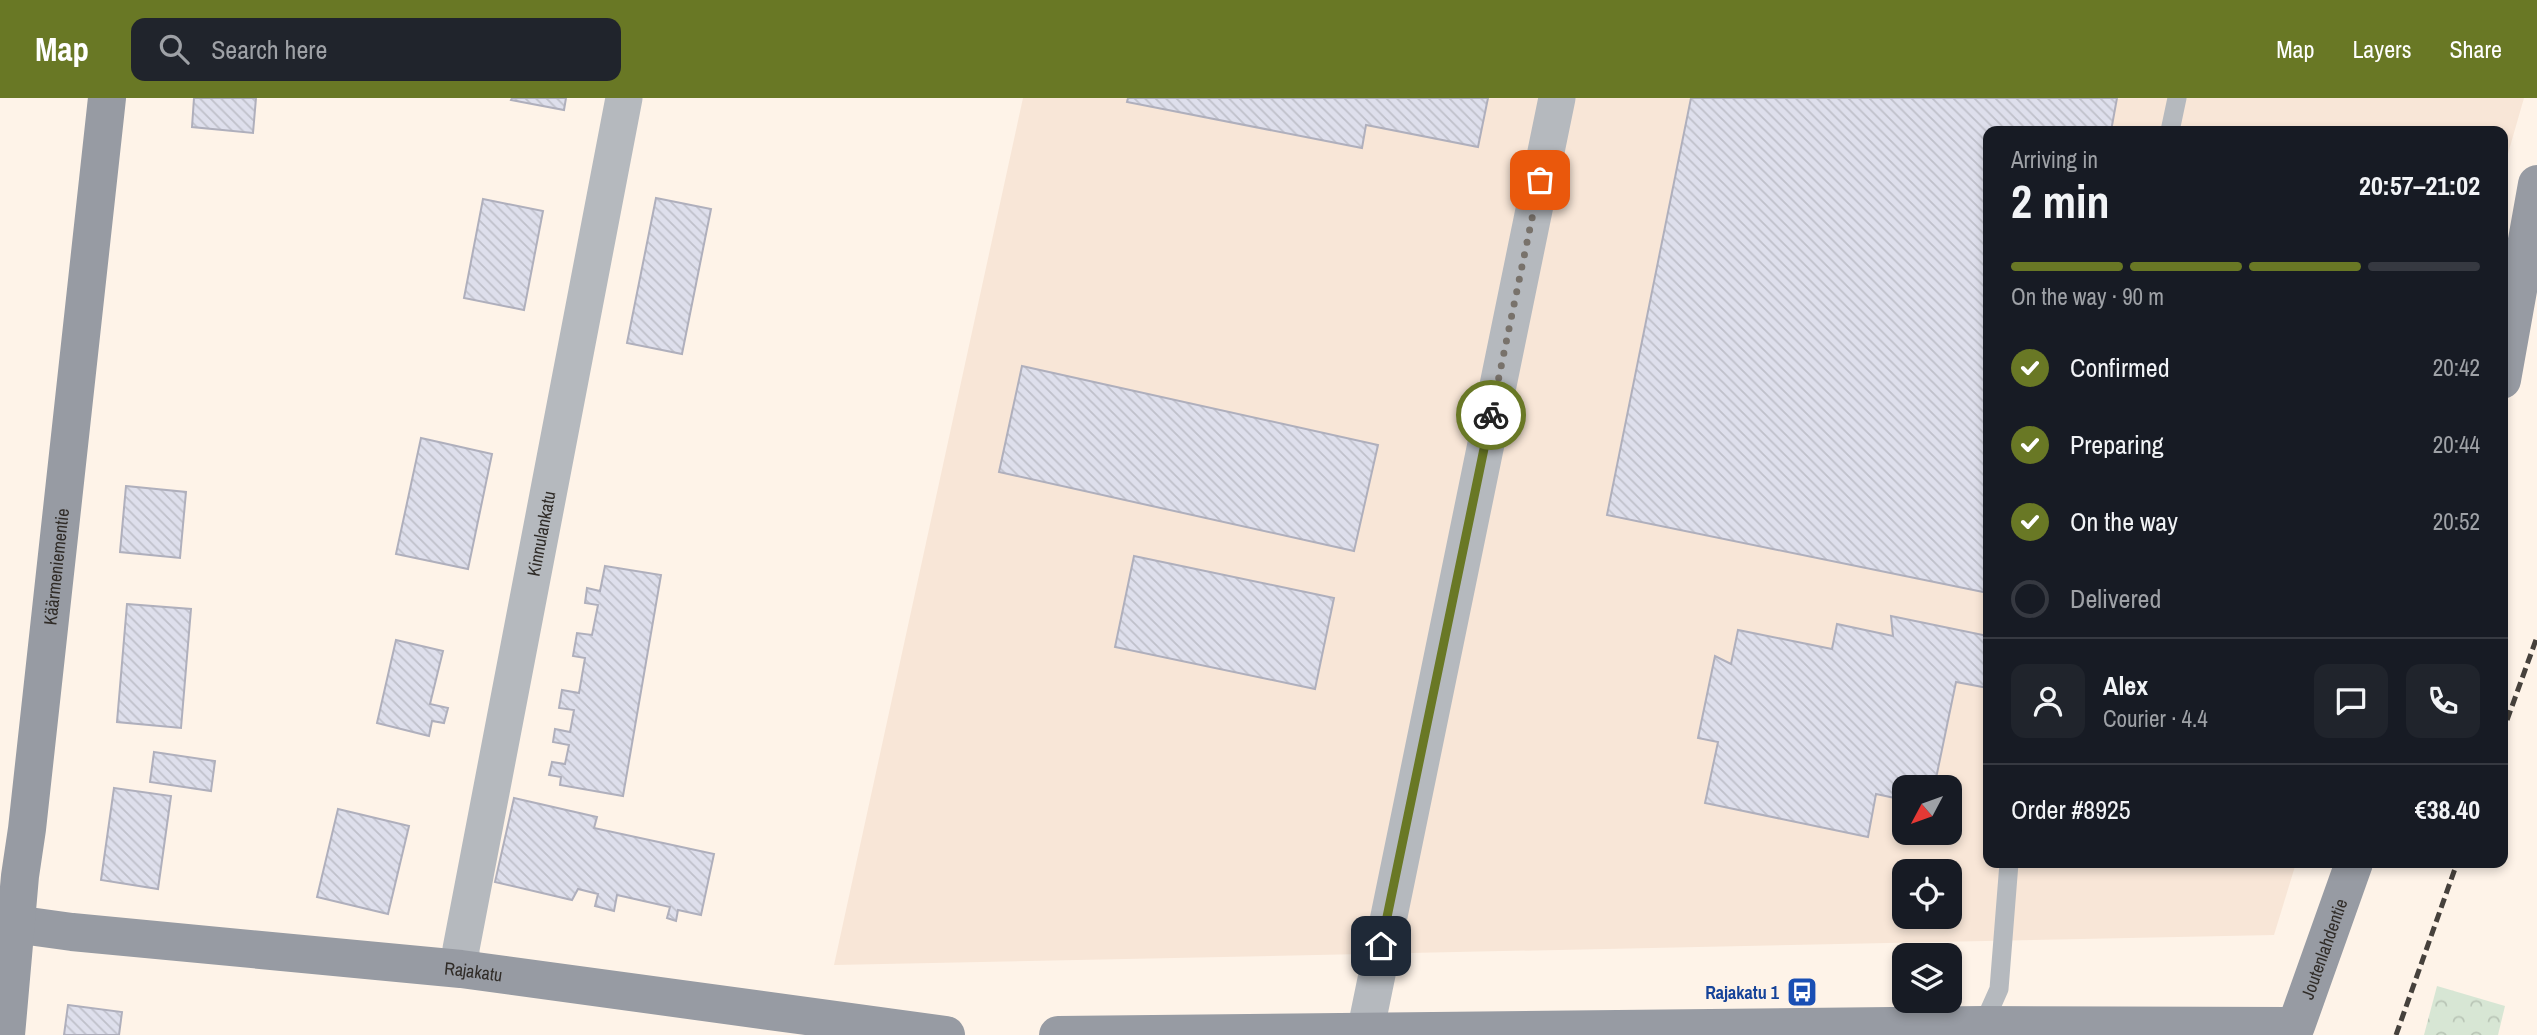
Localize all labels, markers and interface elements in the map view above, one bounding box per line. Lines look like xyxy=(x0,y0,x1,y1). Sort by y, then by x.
search box xyxy=(131,18,621,81)
text: Map xyxy=(35,27,89,71)
icon: search xyxy=(155,30,193,68)
text: Search here xyxy=(211,32,327,67)
text: Map xyxy=(2276,33,2314,65)
text: Layers xyxy=(2352,33,2411,65)
text: Share xyxy=(2449,33,2502,65)
text: Arriving in xyxy=(2011,144,2098,175)
pin xyxy=(1510,150,1570,210)
icon: bag xyxy=(1521,161,1559,199)
text: 20:57–21:02 xyxy=(2359,168,2480,203)
text: 2 min xyxy=(2011,170,2110,232)
text: On the way · 90 m xyxy=(2011,281,2164,312)
icon: check xyxy=(2011,349,2049,387)
text: Confirmed xyxy=(2070,350,2170,385)
text: 20:42 xyxy=(2433,352,2480,383)
courier xyxy=(1456,380,1526,450)
icon: bike xyxy=(1472,396,1510,434)
icon: check xyxy=(2011,426,2049,464)
text: Preparing xyxy=(2070,427,2164,462)
text: 20:44 xyxy=(2433,429,2480,460)
street label: Kinnulankatu xyxy=(520,489,561,578)
icon: check xyxy=(2011,503,2049,541)
text: On the way xyxy=(2070,504,2178,539)
text: 20:52 xyxy=(2433,506,2480,537)
street label: Käärmeniementie xyxy=(37,507,75,626)
text: Delivered xyxy=(2070,581,2161,616)
button: person xyxy=(2011,664,2085,738)
button: chat xyxy=(2314,664,2388,738)
button: phone xyxy=(2406,664,2480,738)
text: Alex xyxy=(2103,668,2148,703)
text: Courier · 4.4 xyxy=(2103,703,2208,734)
north arrow xyxy=(1892,775,1962,845)
map controls xyxy=(1892,775,1962,1013)
text: Order #8925 xyxy=(2011,792,2131,827)
text: €38.40 xyxy=(2415,792,2480,827)
button: locate xyxy=(1892,859,1962,929)
street label: Joutenlahdentie xyxy=(2294,895,2353,1003)
pin xyxy=(1351,916,1411,976)
icon: home xyxy=(1362,927,1400,965)
button: layers xyxy=(1892,943,1962,1013)
street label: Rajakatu xyxy=(443,955,504,987)
bus stop icon: Rajakatu 1 xyxy=(1785,975,1819,1009)
place label: Rajakatu 1 xyxy=(1705,980,1780,1005)

